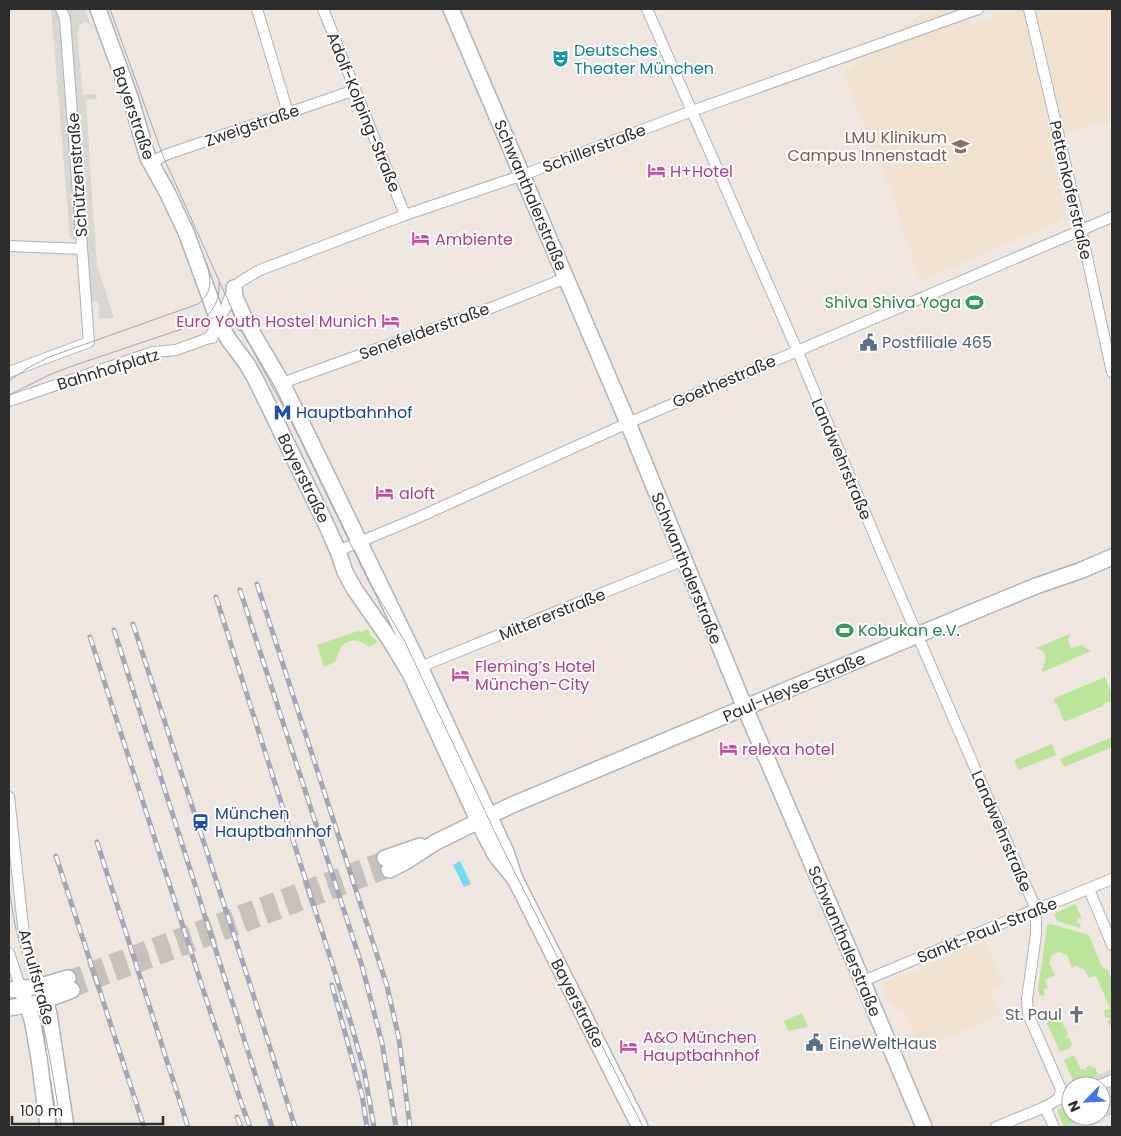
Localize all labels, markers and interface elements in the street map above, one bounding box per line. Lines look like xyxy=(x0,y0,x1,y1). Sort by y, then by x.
street label: Adolf-Kolping-Straße xyxy=(321,29,406,196)
place label: Deutsches Theater München xyxy=(574,39,714,80)
theatre icon: Deutsches Theater München xyxy=(550,49,570,69)
street label: Bayerstraße xyxy=(107,63,160,163)
street label: Zweigstraße xyxy=(202,99,302,152)
street label: Schützenstraße xyxy=(62,112,93,238)
street label: Schwanthalerstraße xyxy=(488,116,573,274)
street label: Schillerstraße xyxy=(539,118,649,179)
street label: Pettenkoferstraße xyxy=(1043,118,1098,262)
place label: LMU Klinikum Campus Innenstadt xyxy=(787,126,947,167)
school or university icon: LMU Klinikum Campus Innenstadt xyxy=(951,136,971,156)
place label: H+Hotel xyxy=(670,160,733,183)
hotel icon: H+Hotel xyxy=(646,161,666,181)
place label: Ambiente xyxy=(435,228,513,251)
hotel icon: Ambiente xyxy=(411,229,431,249)
place label: Shiva Shiva Yoga xyxy=(825,291,961,314)
sports icon: Shiva Shiva Yoga xyxy=(965,292,985,312)
street label: Senefelderstraße xyxy=(356,297,493,366)
place label: Euro Youth Hostel Munich xyxy=(176,310,377,333)
hotel icon: Euro Youth Hostel Munich xyxy=(381,311,401,331)
place label: Postfiliale 465 xyxy=(882,331,992,354)
public building icon: Postfiliale 465 xyxy=(858,332,878,352)
street label: Bahnhofplatz xyxy=(54,343,162,396)
street label: Goethestraße xyxy=(669,349,780,414)
street label: Landwehrstraße xyxy=(806,395,878,524)
place label: Hauptbahnhof xyxy=(296,401,413,424)
metro station icon: Hauptbahnhof xyxy=(272,402,292,422)
street label: Bayerstraße xyxy=(272,429,335,527)
place label: aloft xyxy=(399,482,435,505)
hotel icon: aloft xyxy=(375,483,395,503)
street label: Schwanthalerstraße xyxy=(646,489,728,648)
street label: Mittererstraße xyxy=(496,583,609,646)
place label: Kobukan e.V. xyxy=(858,619,960,642)
sports icon: Kobukan e.V. xyxy=(834,620,854,640)
street label: Paul-Heyse-Straße xyxy=(719,647,869,728)
place label: Fleming’s Hotel München-City xyxy=(475,655,596,696)
hotel icon: Fleming’s Hotel München-City xyxy=(451,665,471,685)
place label: relexa hotel xyxy=(742,738,835,761)
hotel icon: relexa hotel xyxy=(718,739,738,759)
street label: Landwehrstraße xyxy=(966,767,1038,896)
place label: München Hauptbahnhof xyxy=(215,802,332,843)
station icon: München Hauptbahnhof xyxy=(191,812,211,832)
street label: Schwanthalerstraße xyxy=(802,862,887,1020)
street label: Sankt-Paul-Straße xyxy=(914,892,1061,969)
street label: Arnulfstraße xyxy=(13,927,60,1028)
street label: Bayerstraße xyxy=(545,955,610,1052)
place label: St. Paul xyxy=(1005,1003,1062,1026)
church icon: St. Paul xyxy=(1066,1004,1086,1024)
place label: A&O München Hauptbahnhof xyxy=(643,1026,760,1067)
place label: EineWeltHaus xyxy=(829,1032,937,1055)
public building icon: EineWeltHaus xyxy=(805,1033,825,1053)
hotel icon: A&O München Hauptbahnhof xyxy=(619,1036,639,1056)
north arrow xyxy=(1061,1076,1111,1126)
scale bar xyxy=(12,1094,164,1126)
text: N xyxy=(1063,1097,1085,1115)
text: 100 m xyxy=(20,1100,63,1121)

